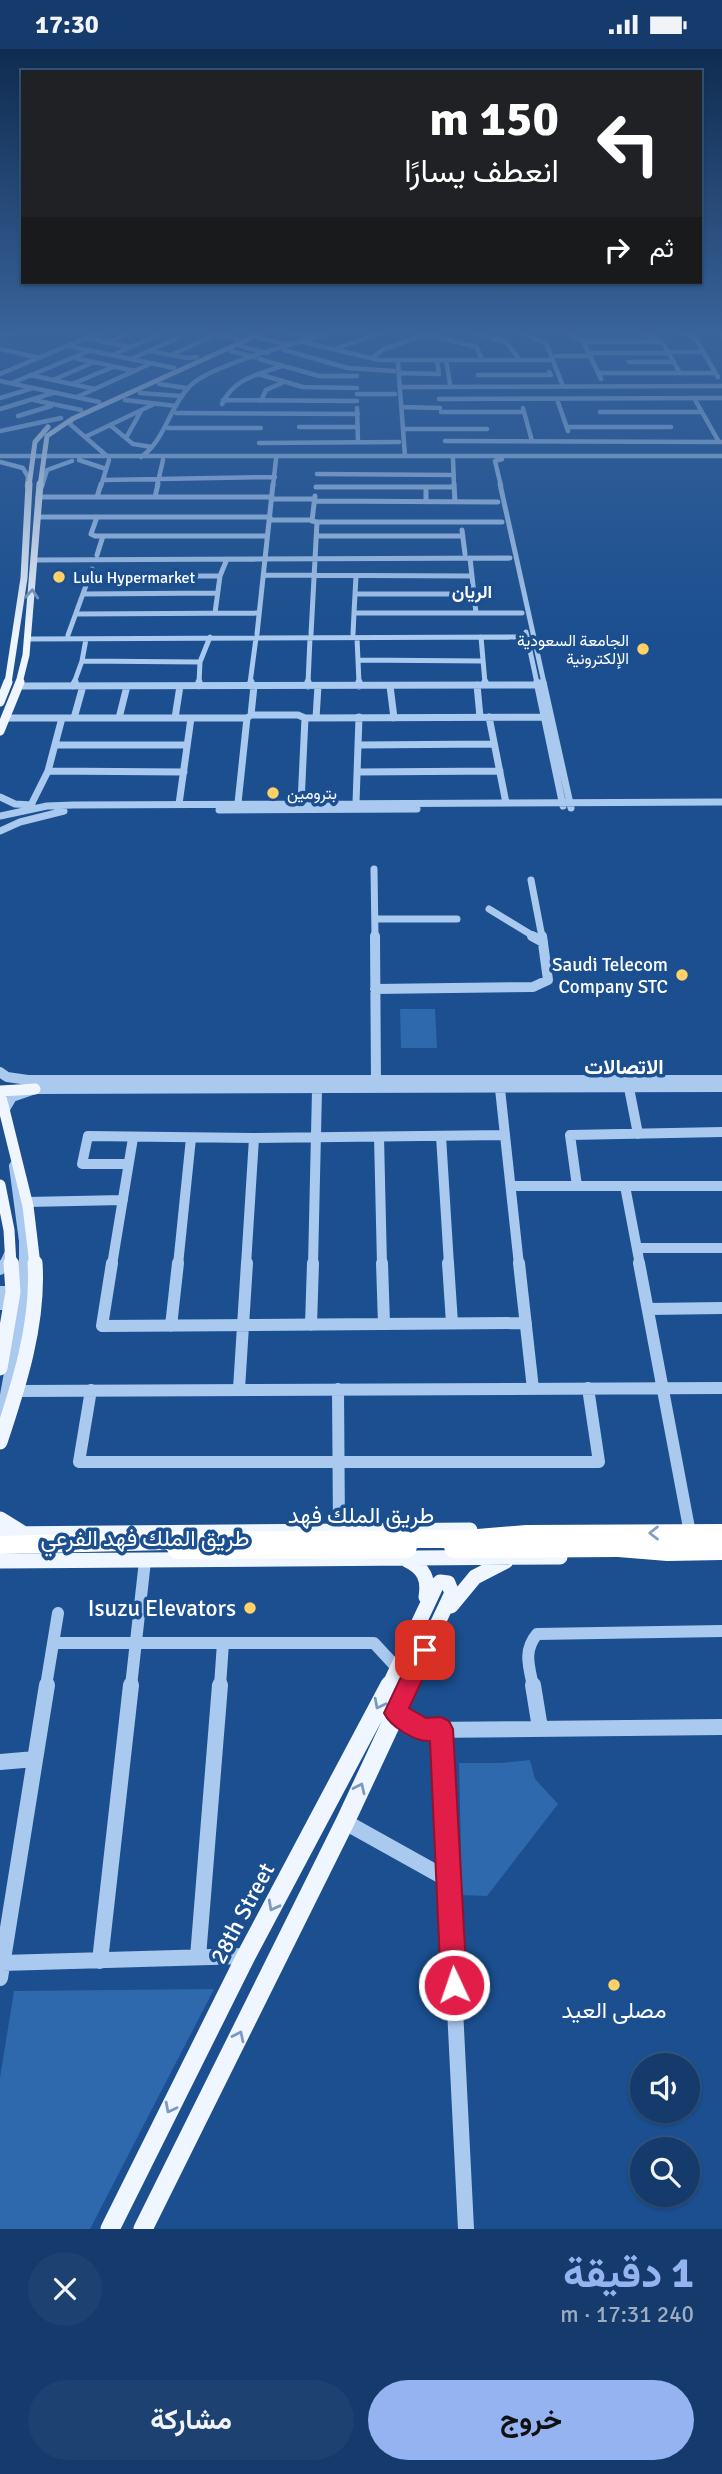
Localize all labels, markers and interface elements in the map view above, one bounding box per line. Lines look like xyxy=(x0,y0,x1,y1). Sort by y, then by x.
text: 17:30 xyxy=(35,9,99,41)
text: 150 m xyxy=(429,89,559,149)
icon: left xyxy=(583,98,674,189)
text: انعطف يسارًا xyxy=(404,152,559,191)
icon: right xyxy=(598,231,636,269)
text: ثم xyxy=(650,233,674,265)
place label: Lulu Hypermarket xyxy=(73,568,196,588)
marker: Lulu Hypermarket xyxy=(51,569,67,585)
district label: الريان xyxy=(452,581,492,603)
one-way arrow xyxy=(24,588,39,599)
place label: الجامعة السعودية الإلكترونية xyxy=(517,631,629,669)
marker: الجامعة السعودية الإلكترونية xyxy=(635,641,651,657)
place label: بترومين xyxy=(287,784,337,804)
marker: بترومين xyxy=(265,785,281,801)
place label: Saudi Telecom Company STC xyxy=(552,953,668,999)
marker: Saudi Telecom Company STC xyxy=(674,967,690,983)
district label: الاتصالات xyxy=(584,1054,664,1080)
street label: طريق الملك فهد xyxy=(288,1501,434,1530)
street label: طريق الملك فهد الفرعي xyxy=(41,1524,249,1557)
one-way arrow xyxy=(648,1525,659,1541)
place label: Isuzu Elevators xyxy=(88,1594,236,1623)
marker: Isuzu Elevators xyxy=(242,1600,258,1616)
pin xyxy=(395,1620,455,1680)
icon: arrive xyxy=(406,1631,444,1669)
one-way arrow xyxy=(374,1697,387,1709)
one-way arrow xyxy=(352,1783,366,1795)
street label: 28th Street xyxy=(204,1858,281,1969)
one-way arrow xyxy=(268,1898,281,1911)
position arrow xyxy=(417,1948,491,2022)
marker: مصلى العيد xyxy=(606,1977,622,1993)
place label: مصلى العيد xyxy=(561,1996,667,2025)
one-way arrow xyxy=(230,2031,244,2043)
map controls xyxy=(630,2053,700,2207)
button: sound xyxy=(630,2053,700,2123)
one-way arrow xyxy=(165,2101,179,2114)
button: search xyxy=(630,2137,700,2207)
text: 1 دقيقة xyxy=(563,2248,694,2299)
button: close xyxy=(28,2252,102,2326)
text: 240 m · 17:31 xyxy=(560,2300,694,2329)
button: مشاركة xyxy=(28,2380,354,2460)
button: خروج xyxy=(368,2380,694,2460)

